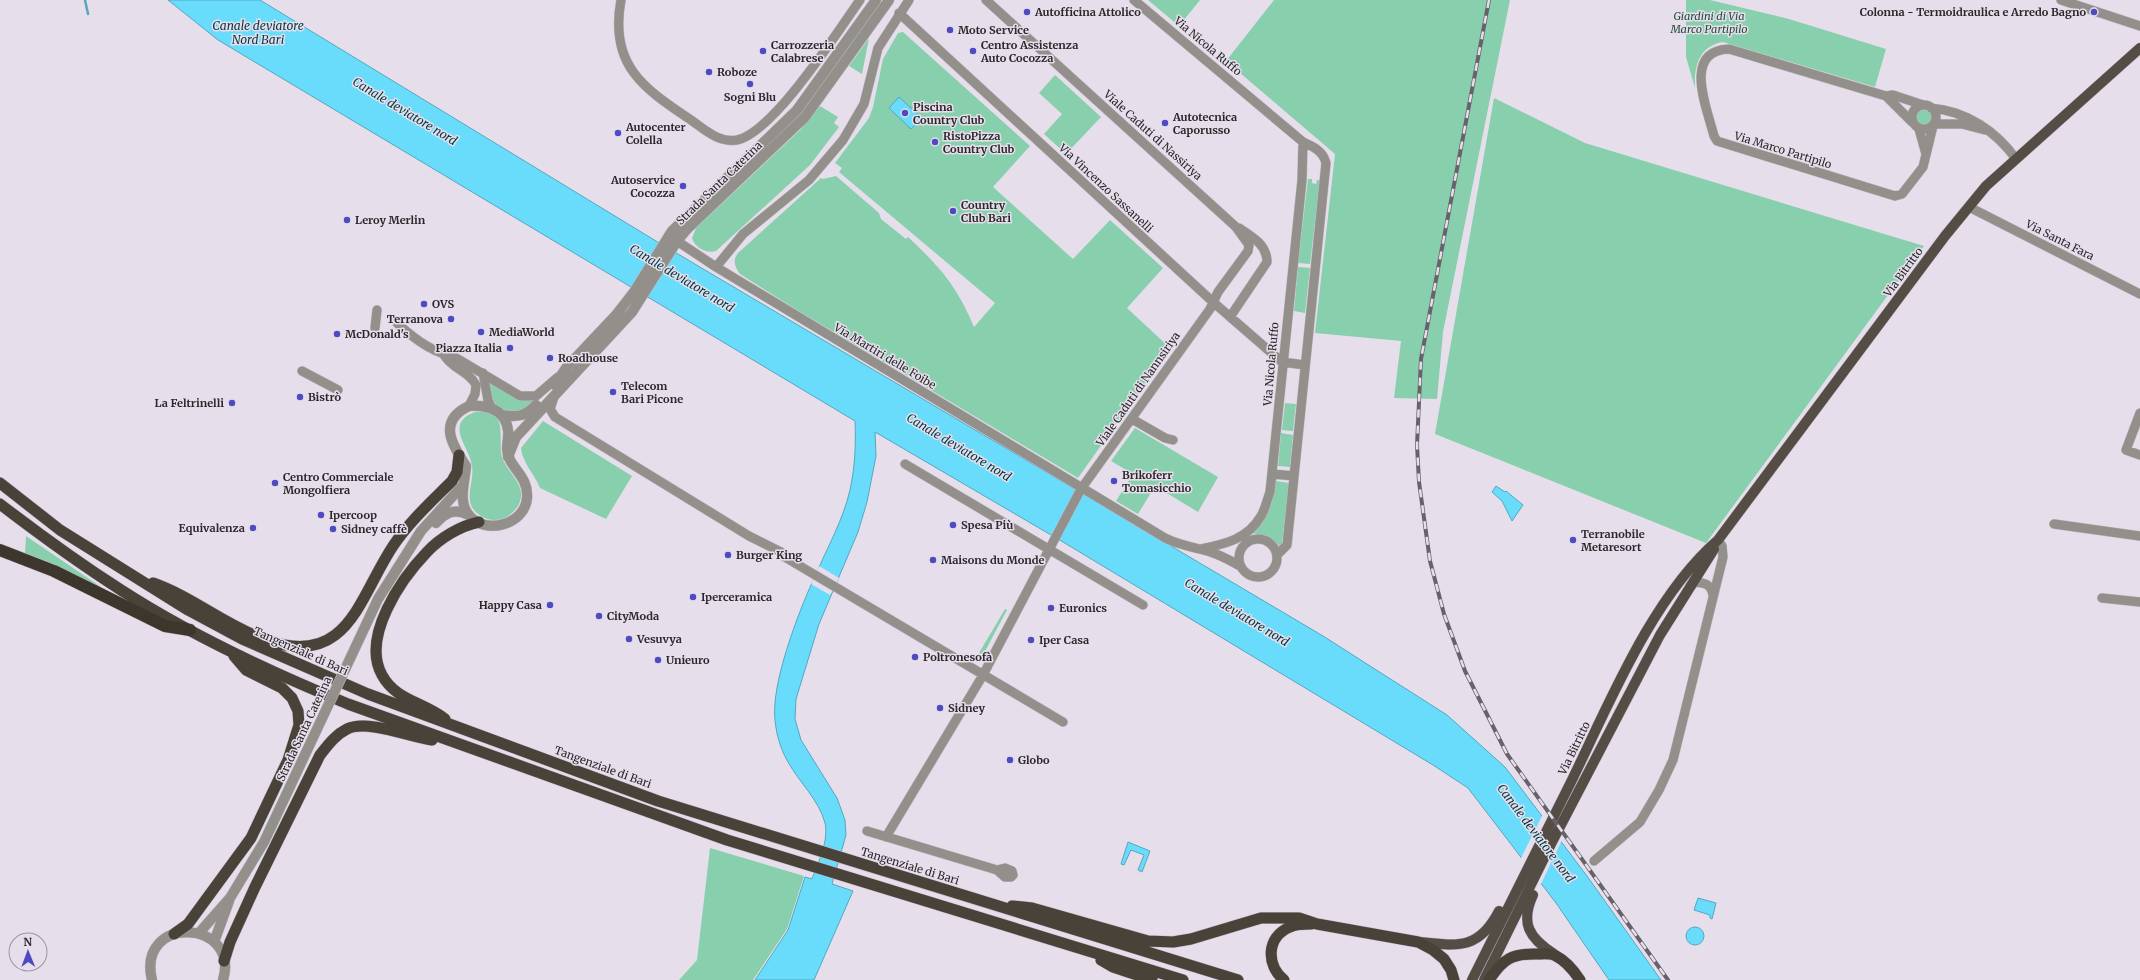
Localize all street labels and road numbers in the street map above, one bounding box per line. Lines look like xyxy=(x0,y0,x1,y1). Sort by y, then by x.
street label: Via Nicola Ruffo xyxy=(1171,13,1245,79)
street label: Viale Caduti di Nassiriya xyxy=(1100,86,1205,183)
street label: Via Marco Partipilo xyxy=(1732,128,1834,172)
street label: Strada Santa Caterina xyxy=(673,138,765,228)
street label: Via Vincenzo Sassanelli xyxy=(1055,140,1156,236)
street label: Via Santa Fara xyxy=(2023,216,2097,263)
street label: Via Bitritto xyxy=(1880,244,1926,300)
street label: Via Martiri delle Foibe xyxy=(831,319,939,392)
street label: Via Nicola Ruffo xyxy=(1260,321,1282,407)
street label: Viale Caduti di Nannsiriya xyxy=(1092,329,1183,450)
street label: Tangenziale di Bari xyxy=(251,624,351,678)
street label: Strada Santa Caterina xyxy=(274,674,334,784)
street label: Via Bitritto xyxy=(1555,719,1593,778)
street label: Tangenziale di Bari xyxy=(553,743,654,791)
street label: Tangenziale di Bari xyxy=(859,844,961,888)

